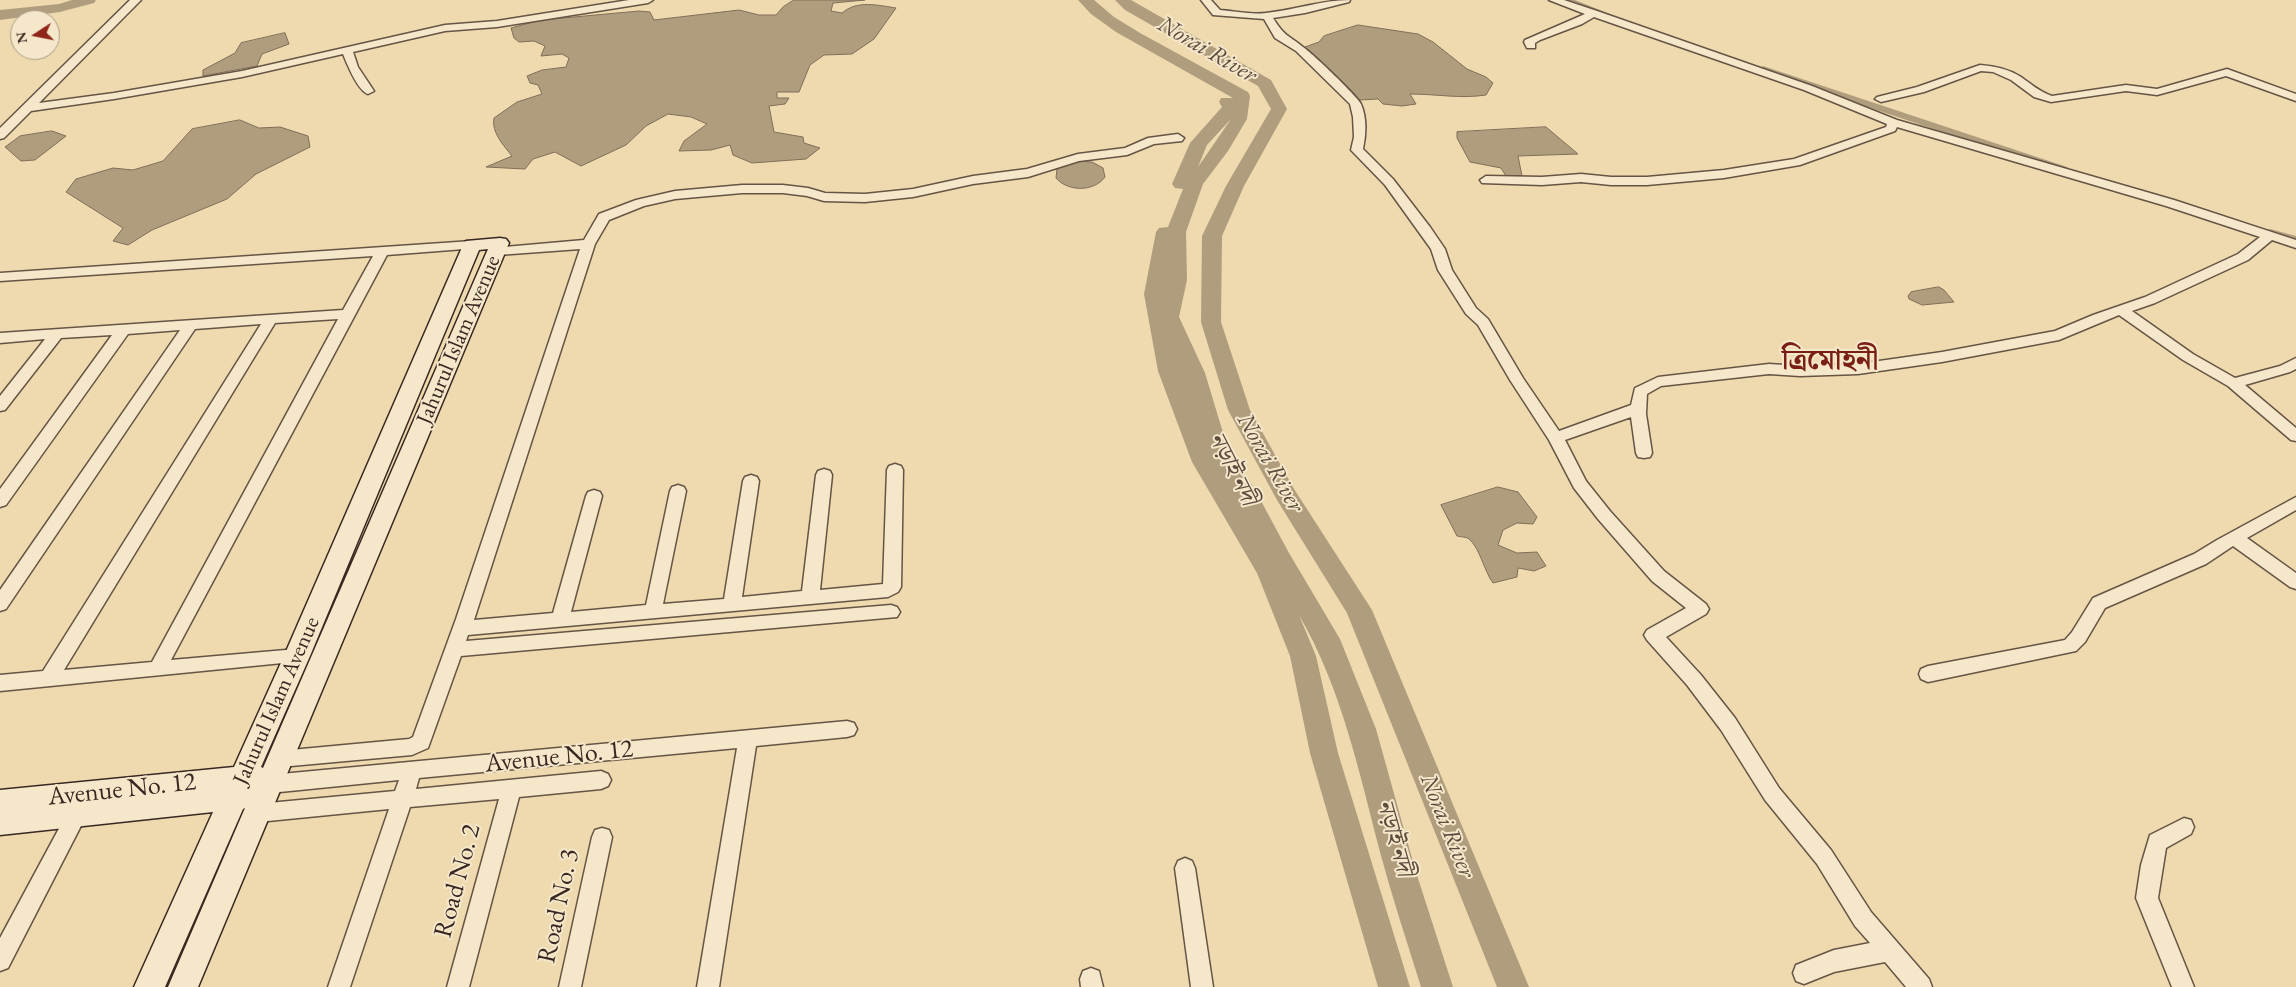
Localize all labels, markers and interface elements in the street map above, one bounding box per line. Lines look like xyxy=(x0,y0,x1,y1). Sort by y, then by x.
north arrow xyxy=(10,10,60,60)
water label: Norai River xyxy=(1152,10,1262,90)
text: N xyxy=(11,30,31,45)
street label: Jahurul Islam Avenue xyxy=(411,251,507,429)
district label: ত্রিমোহনী xyxy=(1782,344,1878,378)
water label: Norai River xyxy=(1230,408,1310,518)
water label: নড়াই নদী xyxy=(1201,428,1263,510)
street label: Jahurul Islam Avenue xyxy=(228,613,326,789)
street label: Avenue No. 12 xyxy=(483,734,635,780)
street label: Avenue No. 12 xyxy=(46,767,198,813)
water label: Norai River xyxy=(1413,770,1481,882)
water label: নড়াই নদী xyxy=(1369,797,1419,879)
street label: Road No. 2 xyxy=(428,821,488,941)
street label: Road No. 3 xyxy=(532,846,586,966)

